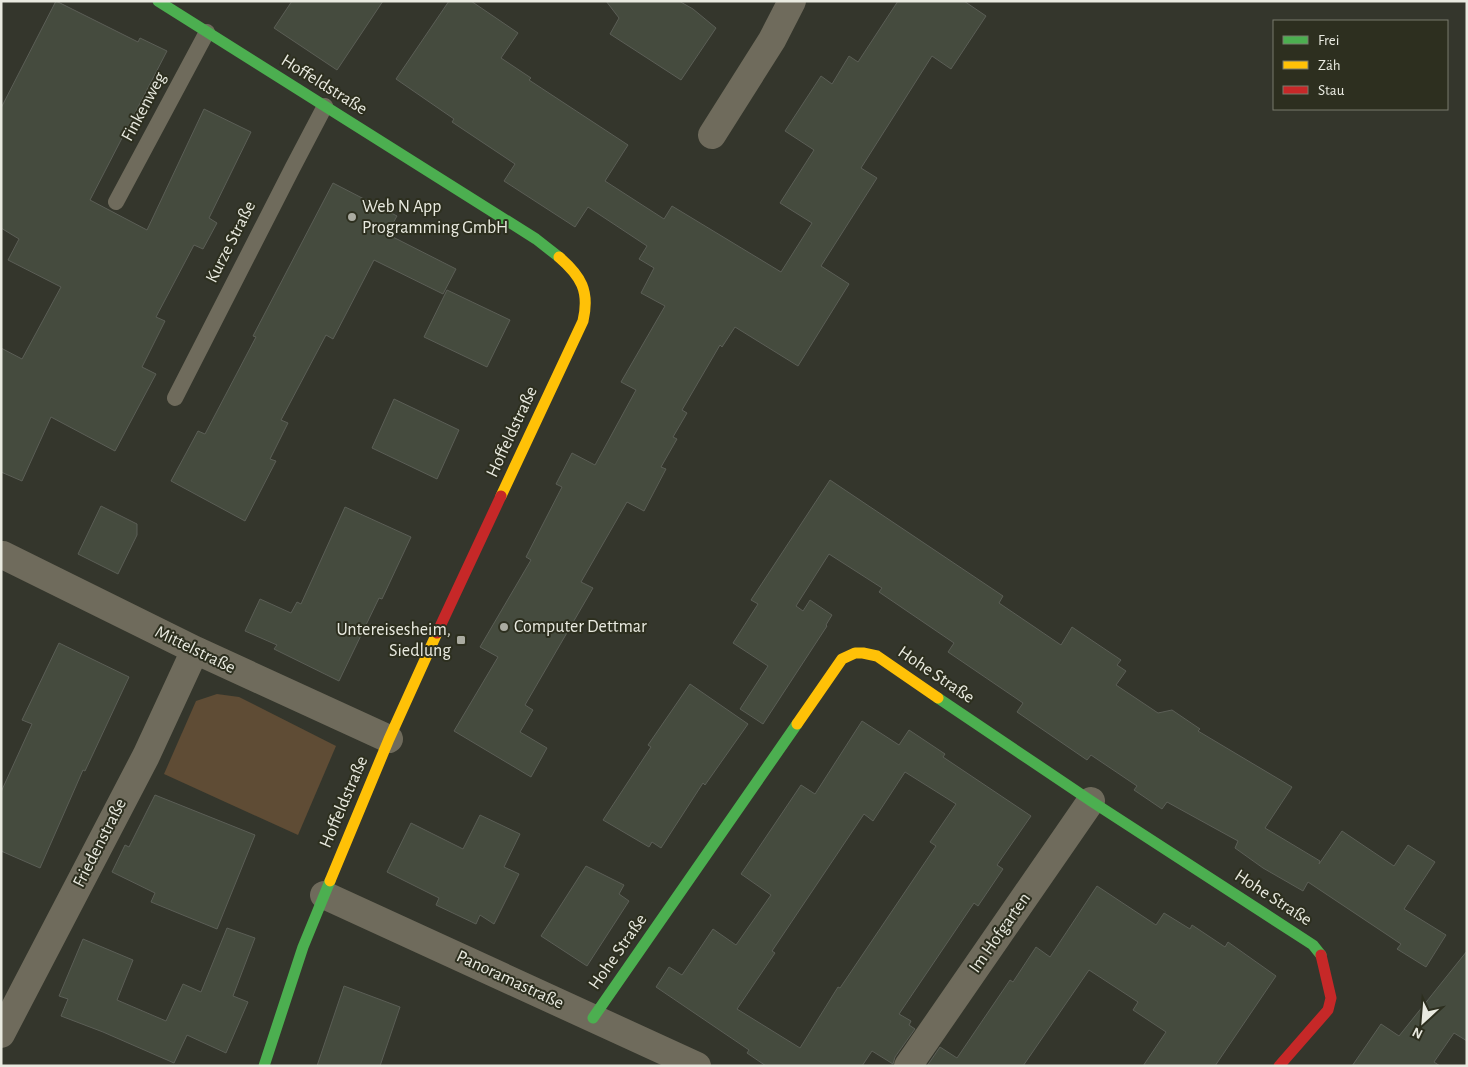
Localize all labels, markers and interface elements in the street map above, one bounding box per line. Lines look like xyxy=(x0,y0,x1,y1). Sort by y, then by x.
legend xyxy=(1273,20,1448,110)
text: Frei xyxy=(1318,33,1339,48)
street label: Hoffeldstraße xyxy=(278,51,370,119)
text: Zäh xyxy=(1318,58,1341,73)
street label: Finkenweg xyxy=(118,69,170,145)
text: Stau xyxy=(1318,83,1345,98)
street label: Kurze Straße xyxy=(203,198,259,286)
place label: Web N App Programming GmbH xyxy=(362,198,508,237)
marker: Web N App Programming GmbH xyxy=(346,211,358,223)
street label: Hoffeldstraße xyxy=(483,384,541,480)
place label: Computer Dettmar xyxy=(514,618,647,636)
place label: Untereisesheim, Siedlung xyxy=(336,621,451,660)
marker: Computer Dettmar xyxy=(498,621,510,633)
street label: Mittelstraße xyxy=(152,623,238,677)
marker: Untereisesheim, Siedlung xyxy=(455,634,467,646)
street label: Hohe Straße xyxy=(895,643,977,707)
street label: Hoffeldstraße xyxy=(317,754,371,850)
street label: Friedenstraße xyxy=(70,796,130,890)
street label: Hohe Straße xyxy=(1231,867,1315,929)
street label: Im Hofgarten xyxy=(966,890,1034,976)
street label: Hohe Straße xyxy=(585,911,651,993)
street label: Panoramastraße xyxy=(454,947,566,1013)
north arrow xyxy=(1398,997,1448,1047)
text: N xyxy=(1410,1024,1425,1041)

